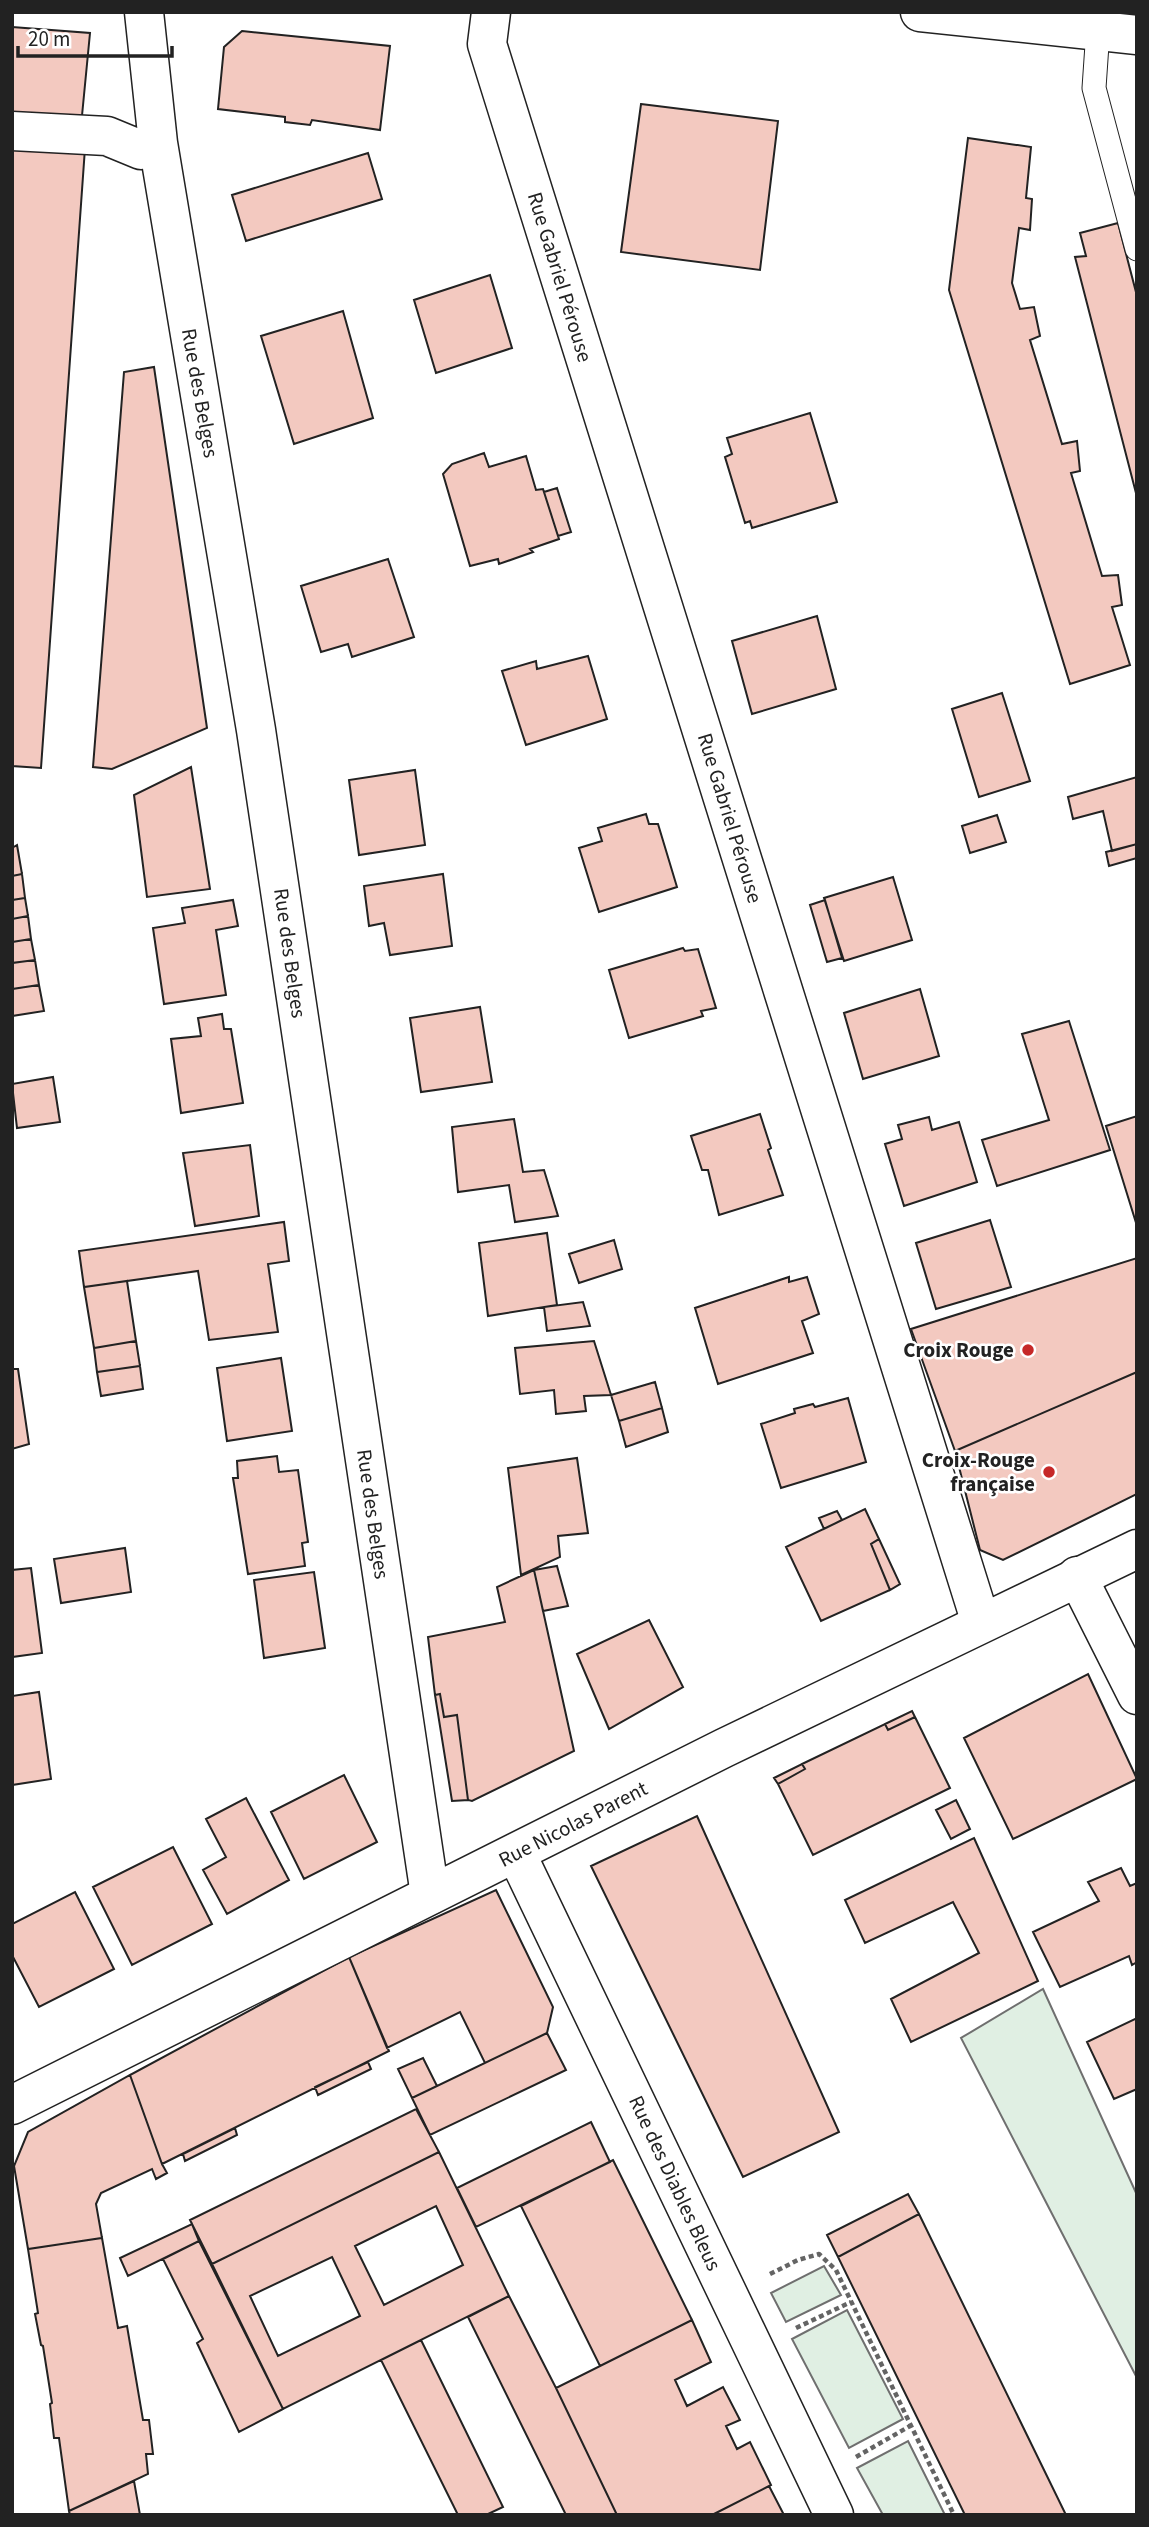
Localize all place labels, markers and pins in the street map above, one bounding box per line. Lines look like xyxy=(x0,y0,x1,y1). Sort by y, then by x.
place label: Croix Rouge xyxy=(903,1335,1014,1365)
marker: Croix Rouge xyxy=(1020,1342,1036,1358)
place label: Croix-Rouge française xyxy=(922,1445,1035,1499)
marker: Croix-Rouge française xyxy=(1041,1464,1057,1480)

